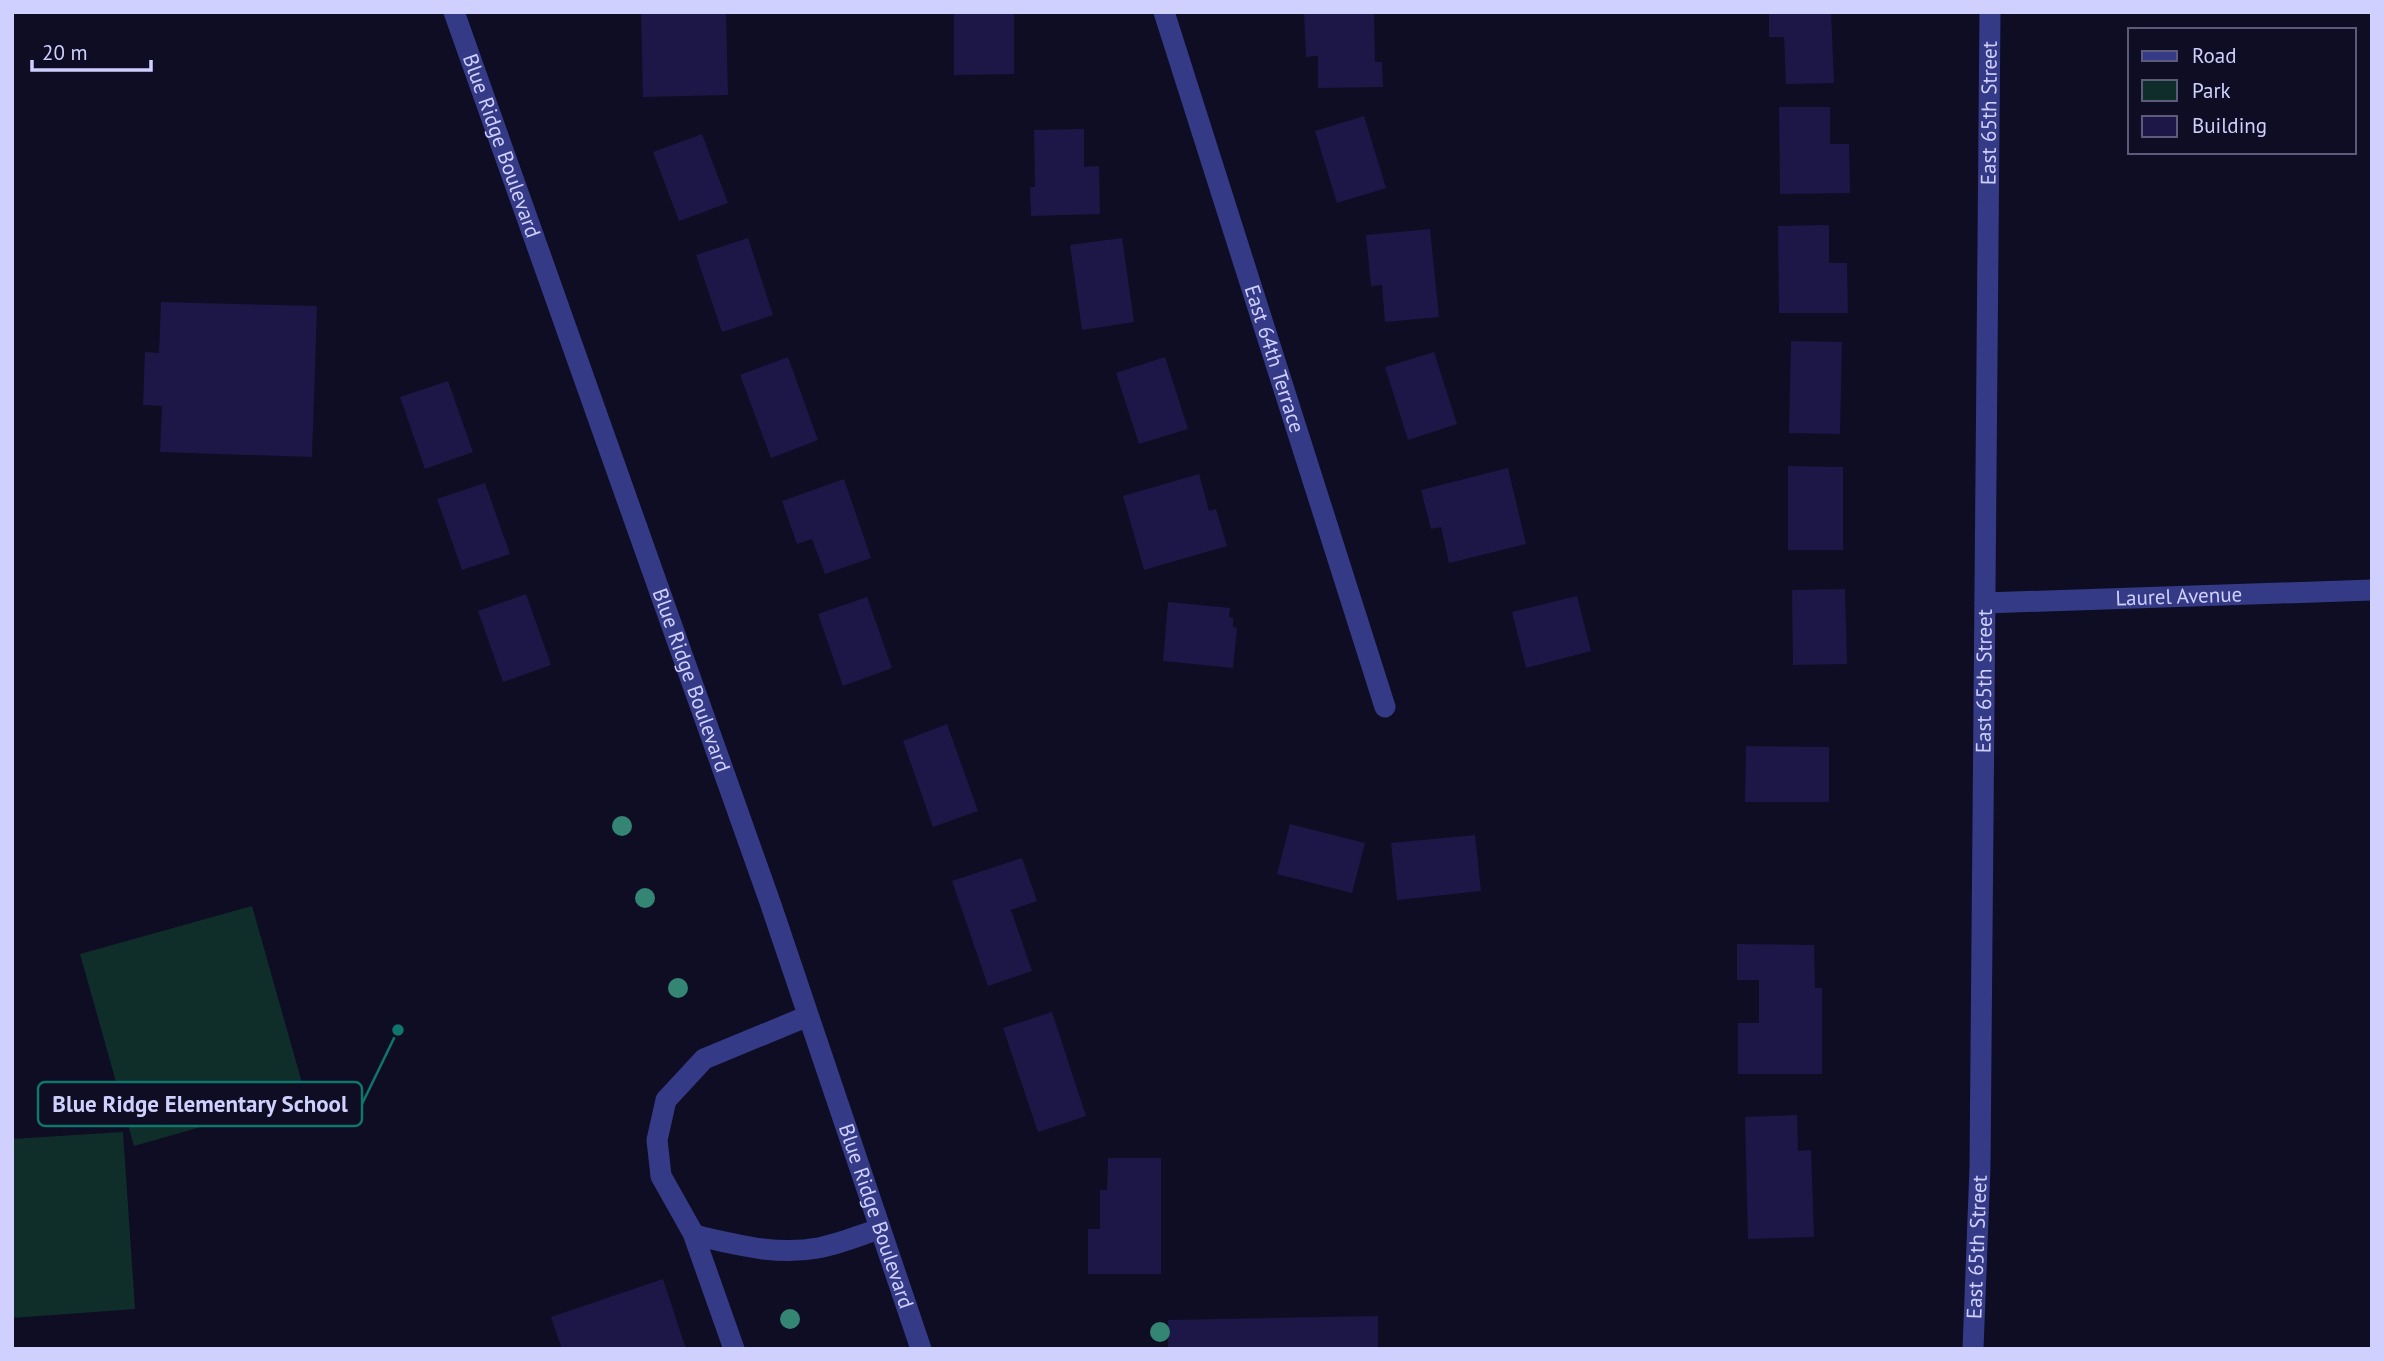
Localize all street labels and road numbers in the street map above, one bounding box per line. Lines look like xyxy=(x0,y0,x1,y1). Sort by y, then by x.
street label: East 65th Street xyxy=(1975,41,2003,185)
street label: Blue Ridge Boulevard xyxy=(457,50,547,241)
street label: East 64th Terrace xyxy=(1239,281,1311,436)
street label: Laurel Avenue xyxy=(2115,580,2243,612)
street label: Blue Ridge Boulevard xyxy=(647,584,737,776)
street label: East 65th Street xyxy=(1970,609,1998,753)
street label: Blue Ridge Boulevard xyxy=(833,1120,920,1312)
street label: East 65th Street xyxy=(1960,1175,1993,1320)

